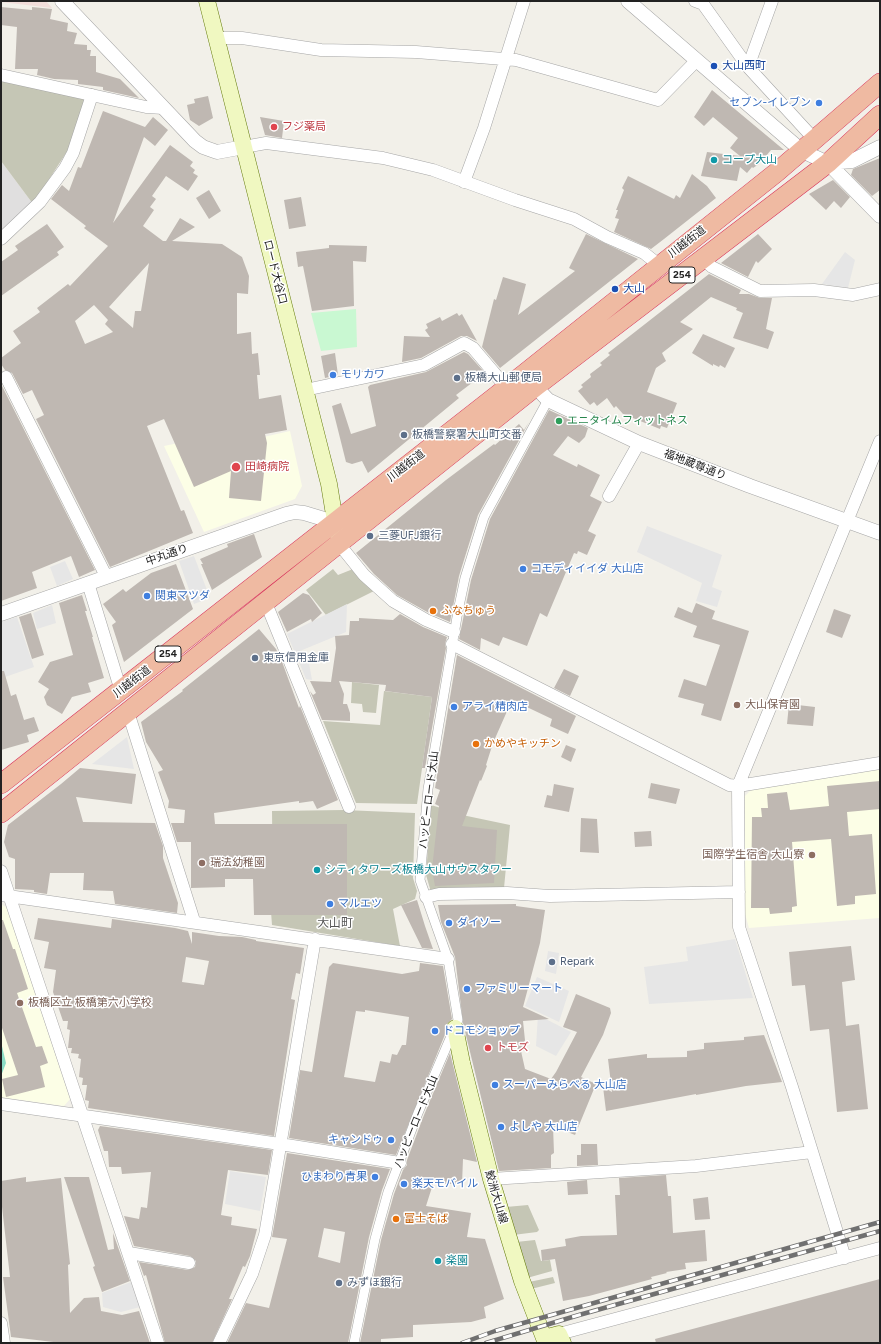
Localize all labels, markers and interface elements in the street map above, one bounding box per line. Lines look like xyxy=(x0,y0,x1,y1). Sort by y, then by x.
place label: 大山西町 xyxy=(722,59,766,73)
marker: 大山西町 xyxy=(709,61,719,71)
place label: セブン-イレブン xyxy=(729,96,811,110)
marker: セブン-イレブン xyxy=(814,98,824,108)
place label: フジ薬局 xyxy=(282,120,326,134)
marker: フジ薬局 xyxy=(269,122,279,132)
place label: コープ大山 xyxy=(722,153,777,167)
marker: コープ大山 xyxy=(709,155,719,165)
street label: 川越街道 xyxy=(666,223,708,261)
street label: ロード大谷口 xyxy=(261,238,289,306)
road number: 254 xyxy=(669,267,695,283)
place label: 大山 xyxy=(623,282,645,296)
marker: 大山 xyxy=(610,284,620,294)
place label: モリカワ xyxy=(341,368,385,382)
marker: モリカワ xyxy=(328,370,338,380)
place label: 板橋大山郵便局 xyxy=(465,371,542,385)
marker: 板橋大山郵便局 xyxy=(452,373,462,383)
place label: エニタイムフィットネス xyxy=(567,414,688,428)
marker: エニタイムフィットネス xyxy=(554,416,564,426)
place label: 板橋警察署大山町交番 xyxy=(412,428,522,442)
marker: 板橋警察署大山町交番 xyxy=(399,430,409,440)
street label: 川越街道 xyxy=(385,447,427,485)
street label: 福地蔵尊通り xyxy=(662,447,728,483)
place label: 田崎病院 xyxy=(245,460,289,474)
marker: 田崎病院 xyxy=(230,461,242,473)
place label: 三菱UFJ銀行 xyxy=(378,529,441,543)
marker: 三菱UFJ銀行 xyxy=(365,531,375,541)
street label: 中丸通り xyxy=(144,542,190,568)
place label: コモディイイダ 大山店 xyxy=(531,562,644,576)
marker: コモディイイダ 大山店 xyxy=(518,564,528,574)
place label: 関東マツダ xyxy=(155,589,210,603)
marker: 関東マツダ xyxy=(142,591,152,601)
place label: ふなちゅう xyxy=(441,604,496,618)
marker: ふなちゅう xyxy=(428,606,438,616)
road number: 254 xyxy=(155,646,181,662)
place label: 東京信用金庫 xyxy=(263,651,329,665)
marker: 東京信用金庫 xyxy=(250,653,260,663)
street label: 川越街道 xyxy=(111,663,153,701)
place label: 大山保育園 xyxy=(745,698,800,712)
place label: アライ精肉店 xyxy=(462,700,528,714)
marker: 大山保育園 xyxy=(732,700,742,710)
marker: アライ精肉店 xyxy=(449,702,459,712)
place label: かめやキッチン xyxy=(484,737,561,751)
marker: かめやキッチン xyxy=(471,739,481,749)
street label: ハッピーロード大山 xyxy=(416,750,442,850)
place label: 国際学生宿舎 大山寮 xyxy=(702,848,804,862)
marker: 国際学生宿舎 大山寮 xyxy=(807,850,817,860)
place label: 瑞法幼稚園 xyxy=(210,856,265,870)
marker: 瑞法幼稚園 xyxy=(197,858,207,868)
place label: シティタワーズ板橋大山サウスタワー xyxy=(325,863,512,877)
marker: シティタワーズ板橋大山サウスタワー xyxy=(312,865,322,875)
place label: マルエツ xyxy=(338,897,382,911)
marker: マルエツ xyxy=(325,899,335,909)
district label: 大山町 xyxy=(317,916,353,930)
place label: ダイソー xyxy=(457,916,501,930)
marker: ダイソー xyxy=(444,918,454,928)
place label: Repark xyxy=(560,955,594,969)
marker: Repark xyxy=(547,957,557,967)
place label: ファミリーマート xyxy=(475,982,563,996)
marker: ファミリーマート xyxy=(462,984,472,994)
place label: 板橋区立 板橋第六小学校 xyxy=(28,996,152,1010)
marker: 板橋区立 板橋第六小学校 xyxy=(15,998,25,1008)
place label: ドコモショップ xyxy=(443,1024,520,1038)
marker: ドコモショップ xyxy=(430,1026,440,1036)
place label: トモズ xyxy=(496,1041,529,1055)
marker: トモズ xyxy=(483,1043,493,1053)
street label: ハッピーロード大山 xyxy=(391,1074,441,1170)
place label: スーパーみらべる 大山店 xyxy=(503,1078,627,1092)
marker: スーパーみらべる 大山店 xyxy=(490,1080,500,1090)
place label: よしや 大山店 xyxy=(509,1120,578,1134)
marker: よしや 大山店 xyxy=(496,1122,506,1132)
place label: キャンドゥ xyxy=(328,1133,383,1147)
marker: キャンドゥ xyxy=(386,1135,396,1145)
street label: 鮫洲大山線 xyxy=(482,1169,510,1225)
place label: ひまわり青果 xyxy=(301,1170,367,1184)
marker: ひまわり青果 xyxy=(370,1172,380,1182)
place label: 楽天モバイル xyxy=(412,1177,478,1191)
marker: 楽天モバイル xyxy=(399,1179,409,1189)
place label: 富士そば xyxy=(404,1212,448,1226)
marker: 富士そば xyxy=(391,1214,401,1224)
place label: 楽園 xyxy=(446,1254,468,1268)
marker: 楽園 xyxy=(433,1256,443,1266)
place label: みずほ銀行 xyxy=(347,1276,402,1290)
marker: みずほ銀行 xyxy=(334,1278,344,1288)

